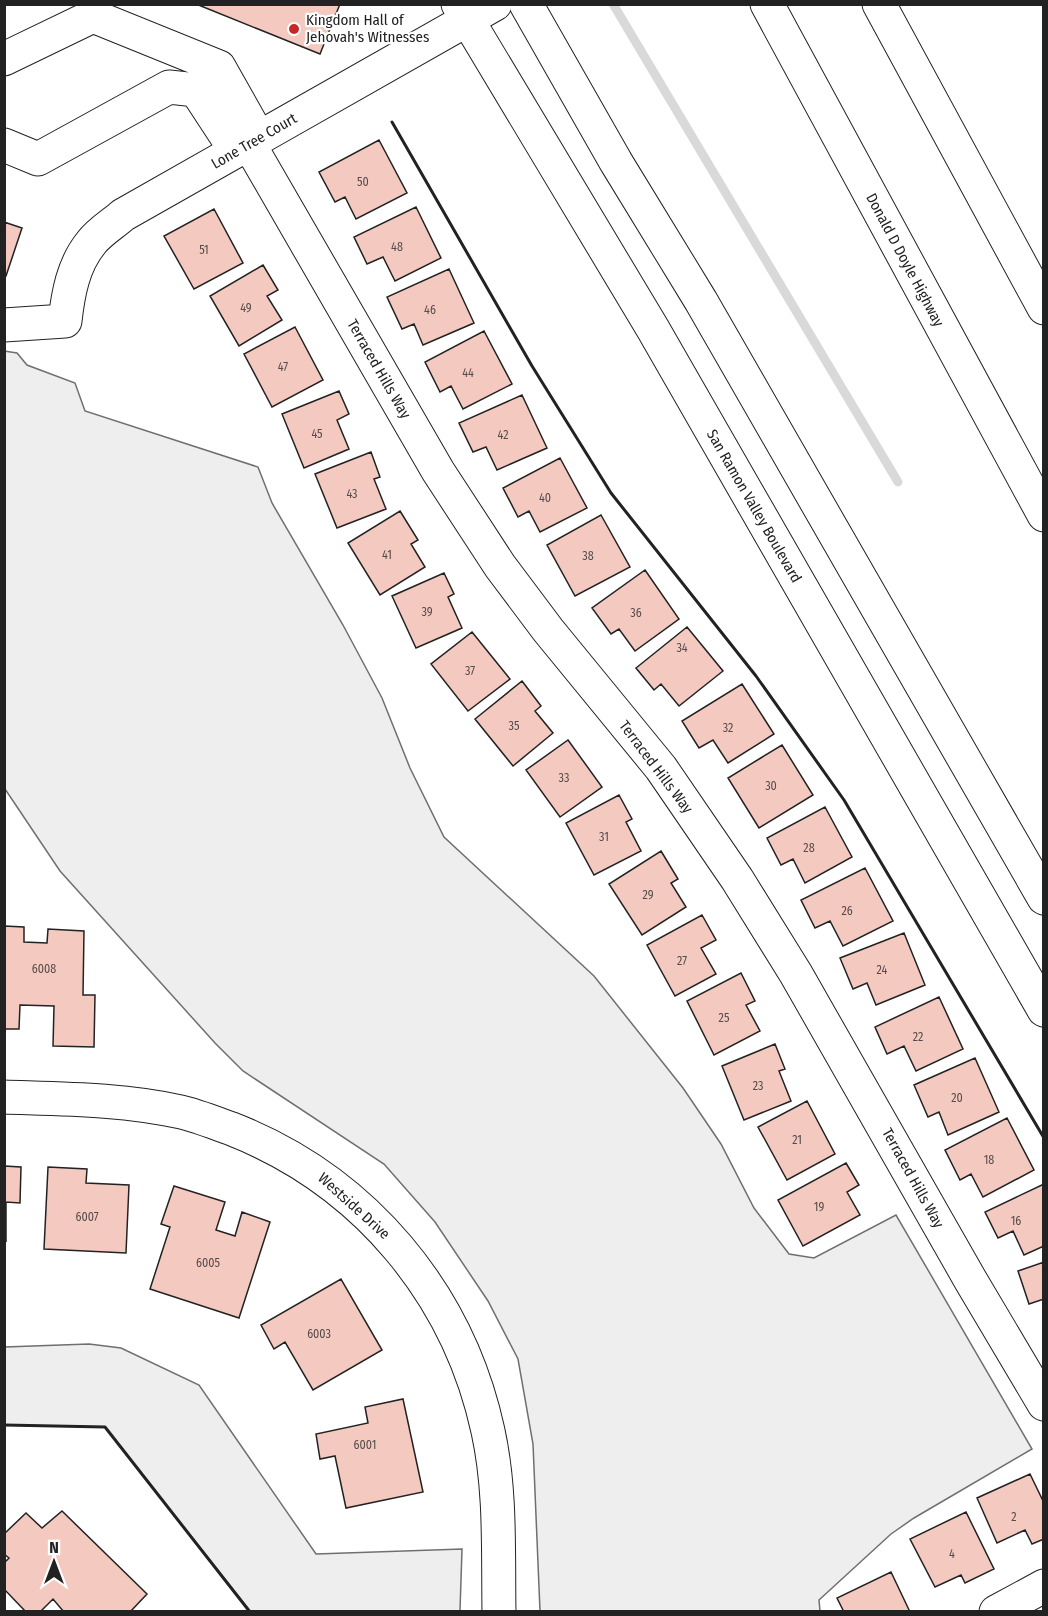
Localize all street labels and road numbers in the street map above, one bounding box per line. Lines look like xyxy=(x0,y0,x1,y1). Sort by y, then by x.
street label: Lone Tree Court xyxy=(208,109,300,173)
street label: Donald D Doyle Highway xyxy=(862,190,948,330)
street label: Terraced Hills Way xyxy=(343,316,415,422)
street label: San Ramon Valley Boulevard xyxy=(703,426,805,586)
street label: Terraced Hills Way xyxy=(615,717,697,817)
street label: Terraced Hills Way xyxy=(878,1125,948,1231)
street label: Westside Drive xyxy=(314,1169,394,1243)

